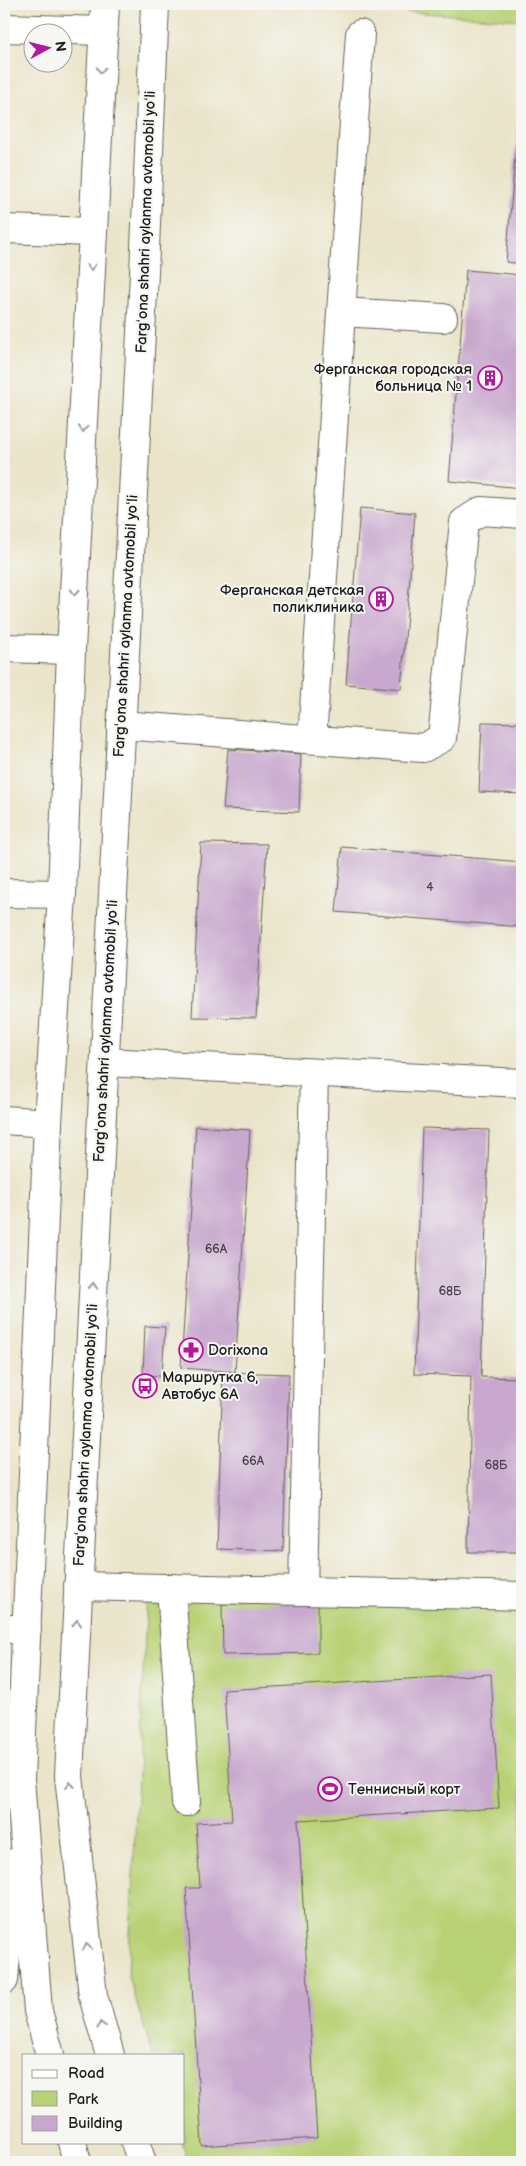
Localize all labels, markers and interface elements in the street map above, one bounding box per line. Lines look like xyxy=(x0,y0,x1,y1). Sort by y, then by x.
north arrow xyxy=(22,22,72,72)
text: N xyxy=(51,40,69,53)
one-way arrow xyxy=(96,66,107,74)
street label: Fargʻona shahri aylanma avtomobil yoʻli xyxy=(132,90,160,354)
one-way arrow xyxy=(86,263,97,271)
place label: Ферганская городская больница № 1 xyxy=(314,360,472,396)
building icon: Ферганская городская больница № 1 xyxy=(477,365,503,391)
one-way arrow xyxy=(78,426,89,434)
street label: Fargʻona shahri aylanma avtomobil yoʻli xyxy=(110,494,142,758)
place label: Ферганская детская поликлиника xyxy=(220,581,364,617)
building icon: Ферганская детская поликлиника xyxy=(368,586,394,612)
one-way arrow xyxy=(69,588,80,596)
house number: 4 xyxy=(426,880,434,895)
street label: Fargʻona shahri aylanma avtomobil yoʻli xyxy=(90,899,122,1163)
house number: 66A xyxy=(205,1242,228,1257)
one-way arrow xyxy=(88,1282,99,1290)
house number: 68Б xyxy=(439,1284,462,1299)
street label: Fargʻona shahri aylanma avtomobil yoʻli xyxy=(70,1303,102,1567)
pharmacy icon: Dorixona xyxy=(178,1337,204,1363)
place label: Dorixona xyxy=(208,1341,268,1360)
place label: Маршрутка 6, Автобус 6А xyxy=(161,1368,259,1404)
bus stop icon: Маршрутка 6, Автобус 6А xyxy=(132,1373,158,1399)
house number: 66А xyxy=(242,1454,265,1469)
house number: 68Б xyxy=(485,1458,508,1473)
one-way arrow xyxy=(71,1619,82,1627)
sports icon: Теннисный корт xyxy=(317,1776,343,1802)
place label: Теннисный корт xyxy=(348,1780,460,1799)
one-way arrow xyxy=(65,1781,76,1789)
one-way arrow xyxy=(82,1943,93,1951)
one-way arrow xyxy=(97,2022,107,2030)
legend xyxy=(22,2054,185,2144)
text: Road xyxy=(68,2064,104,2083)
text: Park xyxy=(68,2090,99,2109)
text: Building xyxy=(68,2114,123,2133)

